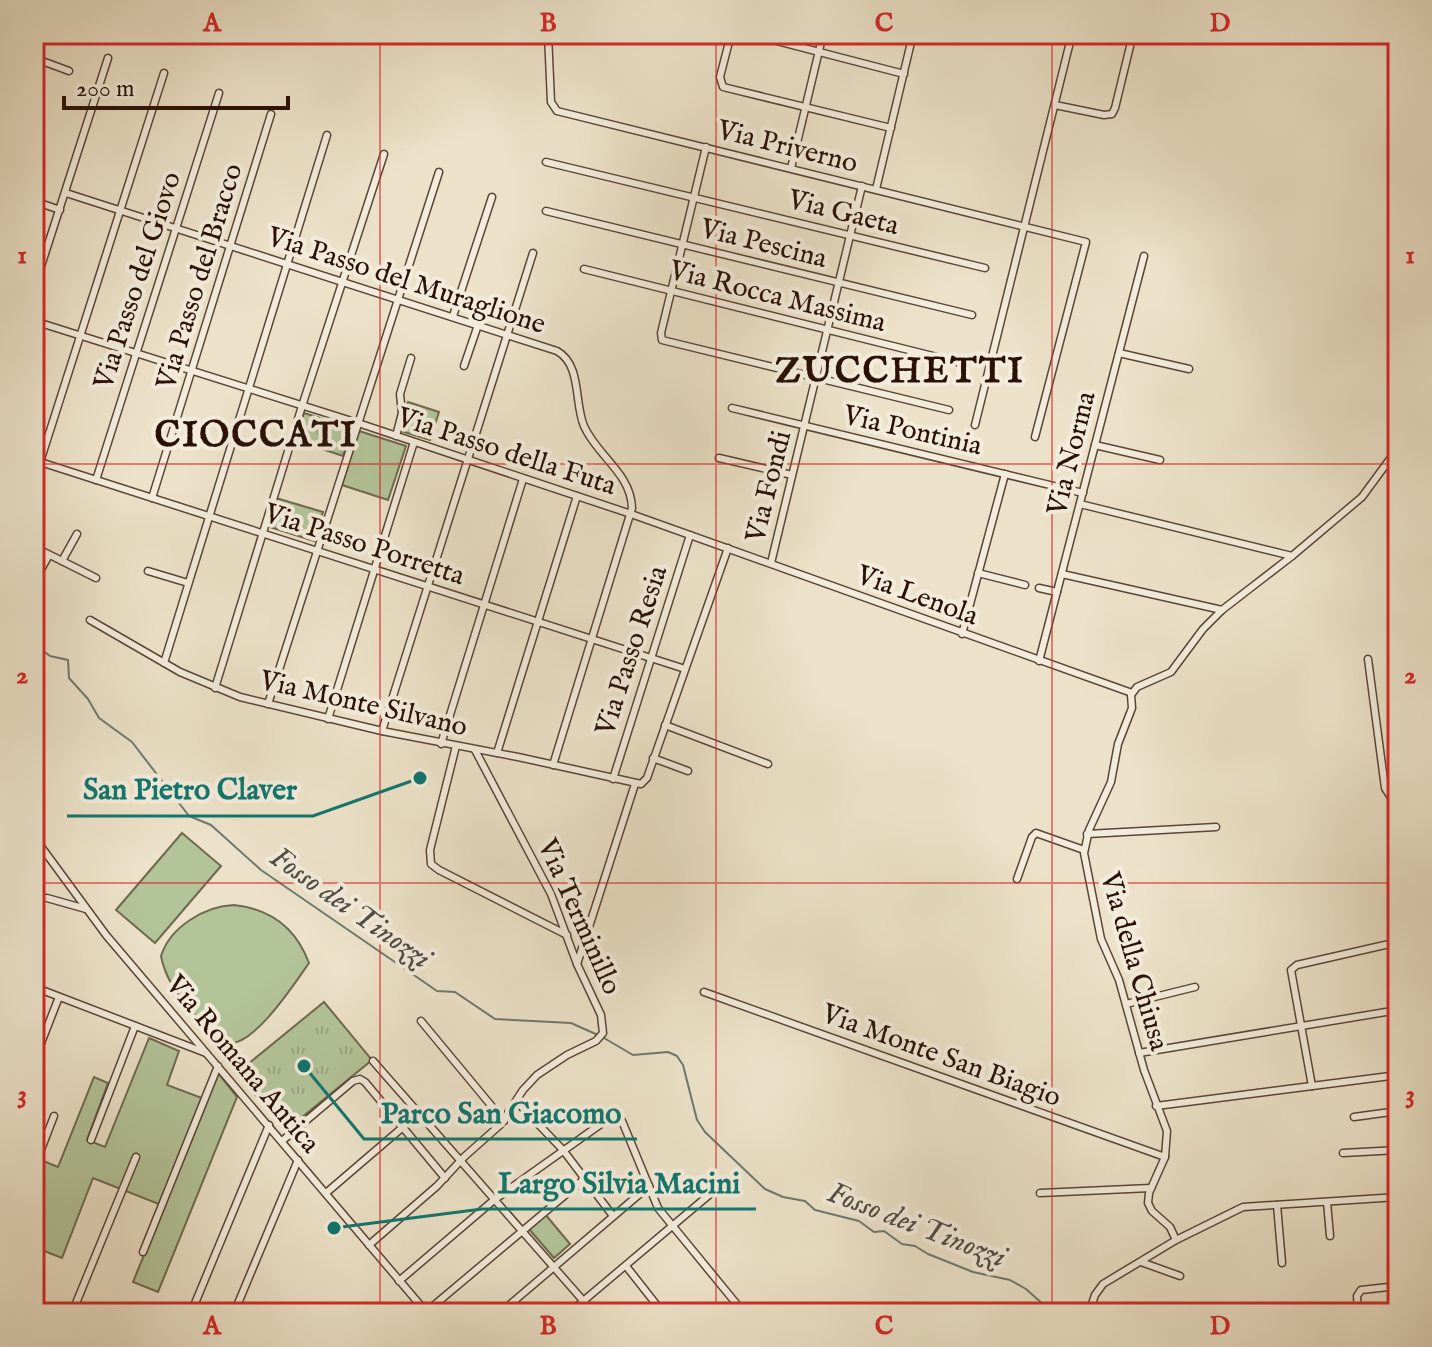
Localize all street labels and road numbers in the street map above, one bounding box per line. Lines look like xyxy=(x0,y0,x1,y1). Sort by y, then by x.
street label: Via Priverno xyxy=(713,113,861,182)
street label: Via Passo del Bracco xyxy=(149,159,251,395)
street label: Via Passo del Giovo xyxy=(86,168,190,395)
street label: Via Gaeta xyxy=(783,183,903,244)
street label: Via Pescina xyxy=(696,212,831,277)
street label: Via Passo del Muraglione xyxy=(262,220,550,343)
street label: Via Rocca Massima xyxy=(665,253,890,341)
street label: Via Norma xyxy=(1040,387,1105,520)
street label: Via Pontinia xyxy=(839,398,986,465)
street label: Via Passo della Futa xyxy=(391,400,621,505)
street label: Via Fondi xyxy=(738,427,800,547)
street label: Via Passo Porretta xyxy=(259,496,470,594)
street label: Via Lenola xyxy=(851,558,983,635)
street label: Via Passo Resia xyxy=(588,561,677,741)
street label: Via Monte Silvano xyxy=(255,663,471,745)
street label: Via Terminillo xyxy=(528,833,629,1000)
street label: Via della Chiusa xyxy=(1091,867,1176,1056)
street label: Via Romana Antica xyxy=(157,968,327,1162)
street label: Via Monte San Biagio xyxy=(816,997,1065,1116)

